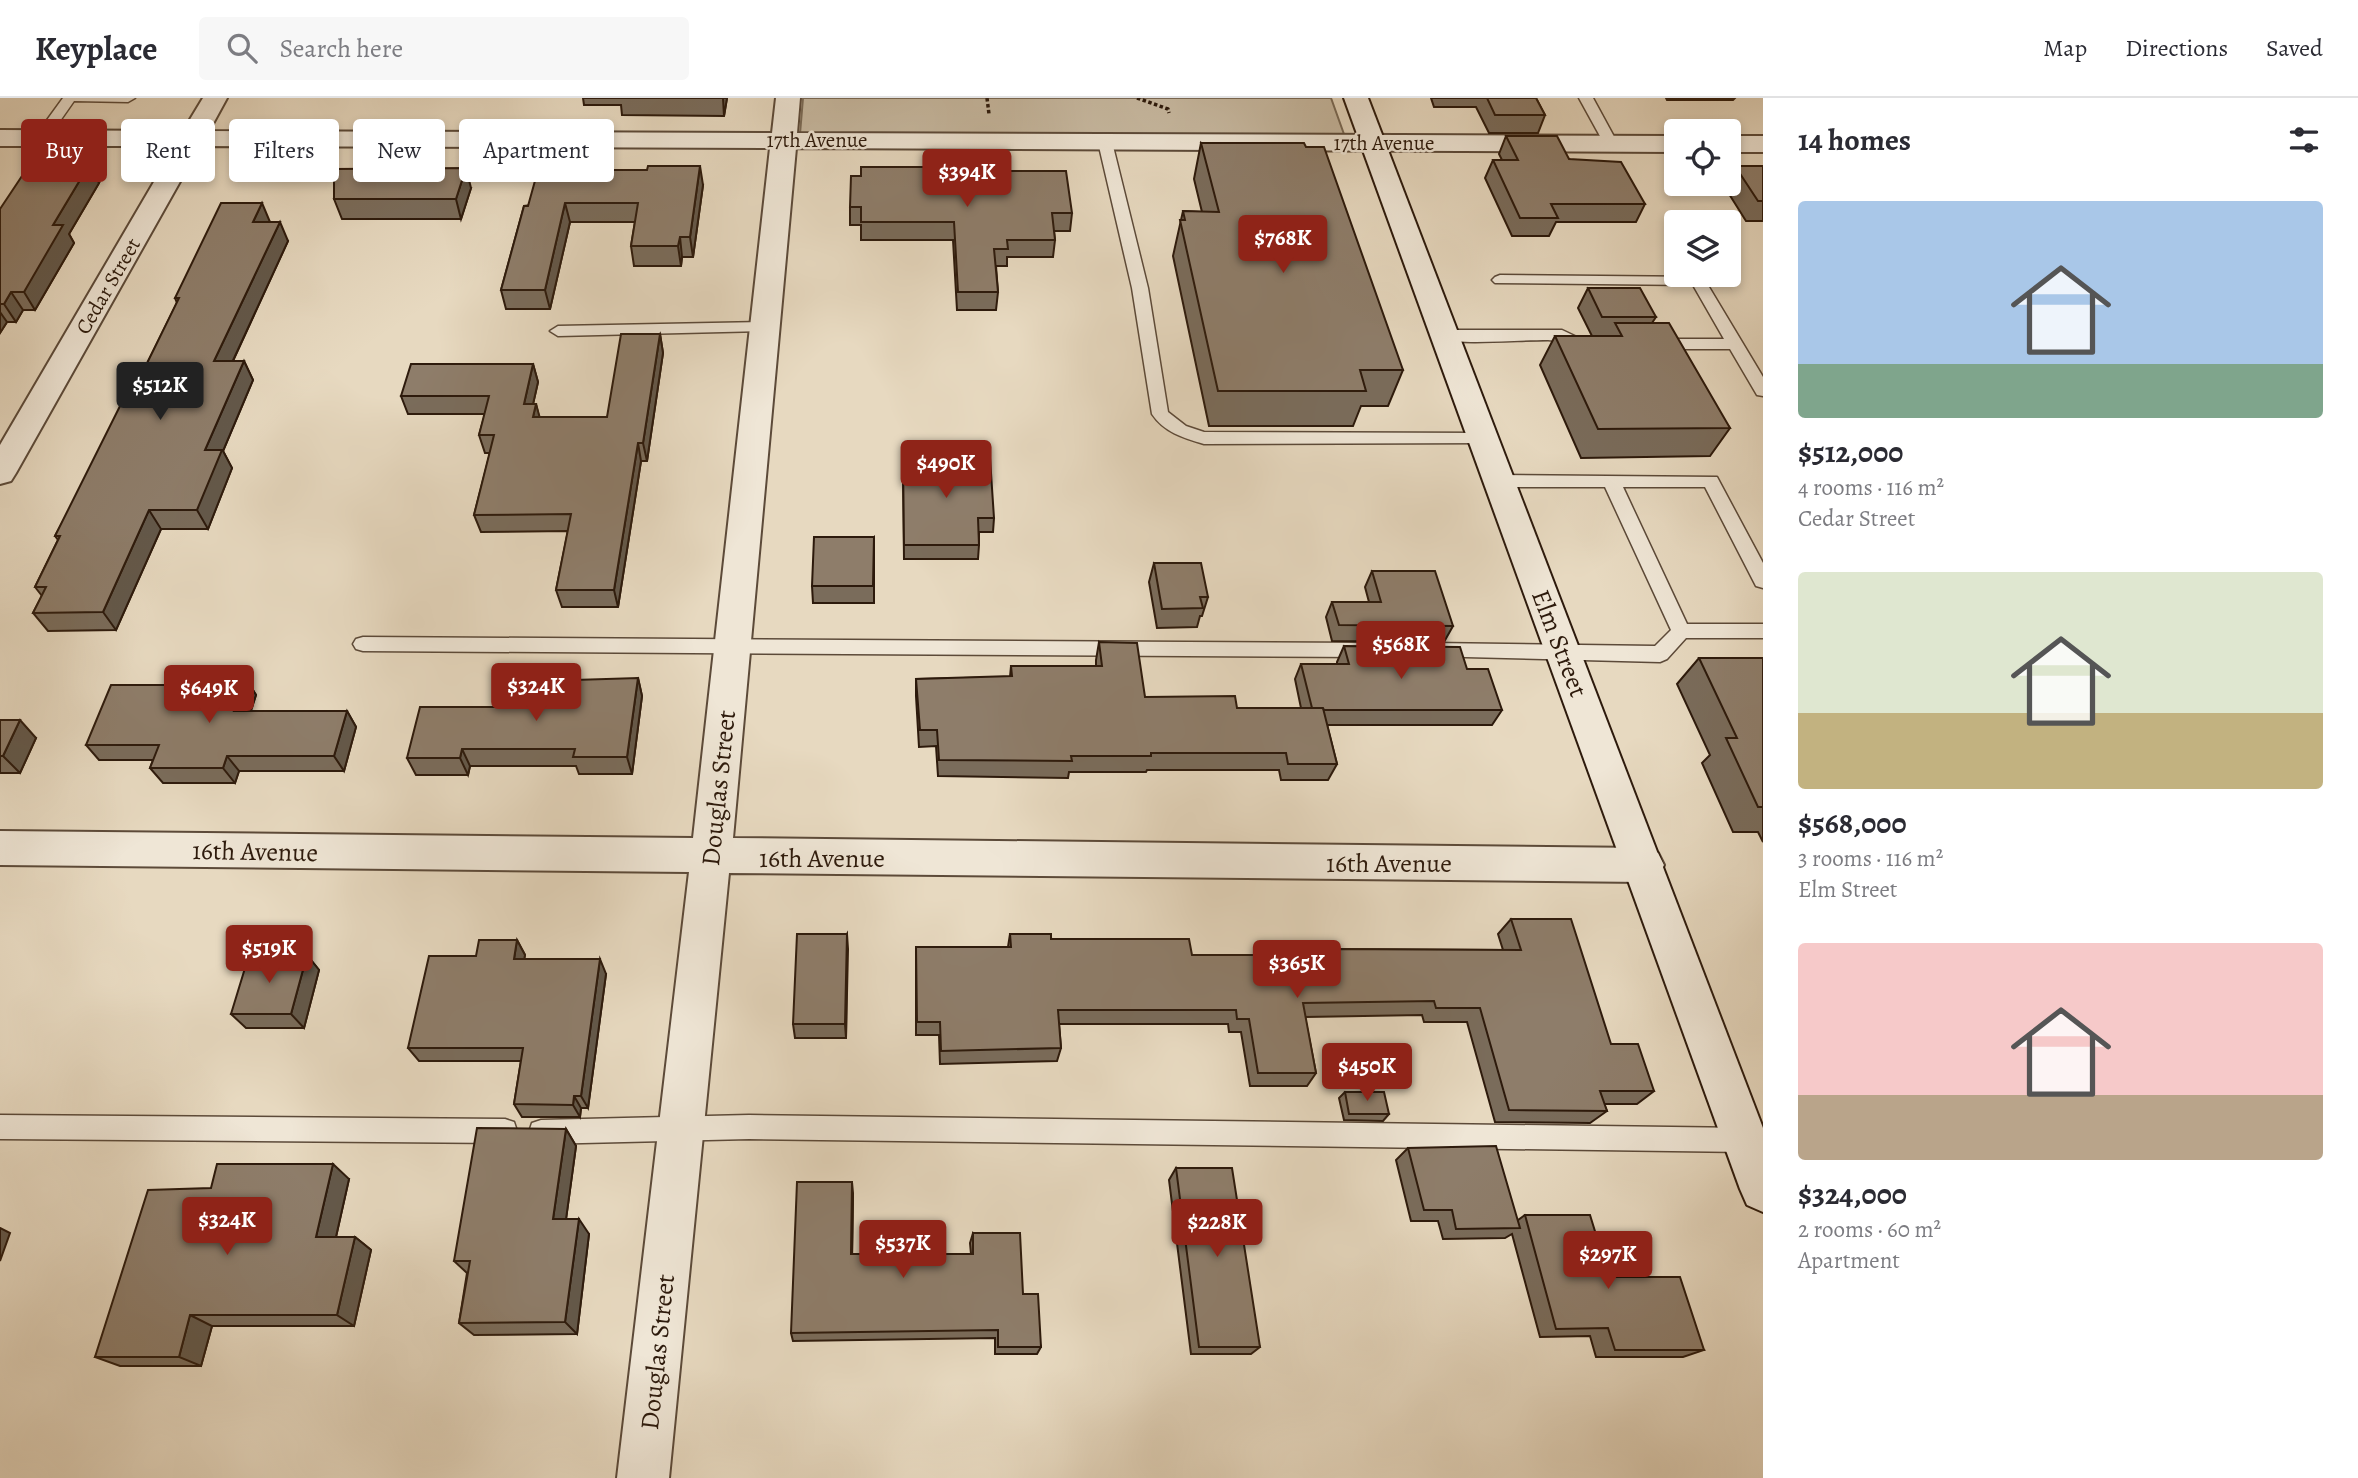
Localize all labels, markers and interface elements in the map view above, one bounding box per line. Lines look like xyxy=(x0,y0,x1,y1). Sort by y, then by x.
search box xyxy=(199,17,689,80)
text: Keyplace xyxy=(35,26,157,71)
icon: search xyxy=(223,29,261,67)
text: Search here xyxy=(279,31,403,66)
text: Map xyxy=(2043,32,2087,64)
text: Directions xyxy=(2125,32,2228,64)
text: Saved xyxy=(2266,32,2323,64)
chip: Buy xyxy=(21,119,107,182)
chip: Rent xyxy=(121,119,215,182)
chip: Filters xyxy=(229,119,339,182)
chip: New xyxy=(353,119,445,182)
chip: Apartment xyxy=(459,119,614,182)
map controls xyxy=(1664,119,1741,287)
button: locate xyxy=(1664,119,1741,196)
text: 14 homes xyxy=(1798,120,1911,160)
icon: filters xyxy=(2285,121,2323,159)
street label: 17th Avenue xyxy=(767,126,867,154)
street label: 17th Avenue xyxy=(1334,129,1434,157)
pin: $394K xyxy=(918,150,1016,209)
text: $394K xyxy=(938,156,996,187)
button: layers xyxy=(1664,210,1741,287)
pin: $768K xyxy=(1234,216,1332,275)
text: $768K xyxy=(1254,222,1312,253)
street label: Cedar Street xyxy=(69,233,147,339)
icon: home xyxy=(1998,247,2124,373)
pin: $512K xyxy=(111,362,209,422)
text: $512K xyxy=(133,369,188,400)
text: $512,000 xyxy=(1798,432,1903,472)
pin: $490K xyxy=(897,440,995,500)
text: $490K xyxy=(917,447,975,478)
text: 4 rooms · 116 m² xyxy=(1798,472,1944,503)
text: Cedar Street xyxy=(1798,503,1915,534)
street label: Elm Street xyxy=(1523,584,1596,702)
icon: home xyxy=(1998,618,2124,744)
pin: $568K xyxy=(1352,622,1450,681)
text: $568K xyxy=(1372,628,1430,659)
pin: $324K xyxy=(487,664,585,723)
pin: $649K xyxy=(160,666,258,725)
text: $324K xyxy=(507,670,565,701)
text: $649K xyxy=(180,672,238,703)
street label: Douglas Street xyxy=(693,708,744,868)
text: $568,000 xyxy=(1798,803,1907,843)
street label: 16th Avenue xyxy=(192,833,318,870)
street label: 16th Avenue xyxy=(759,841,885,876)
text: 3 rooms · 116 m² xyxy=(1798,843,1943,874)
street label: 16th Avenue xyxy=(1326,846,1452,881)
text: Elm Street xyxy=(1798,874,1897,905)
pin: $519K xyxy=(220,926,318,985)
text: $519K xyxy=(242,932,296,963)
pin: $365K xyxy=(1248,940,1346,1000)
text: $365K xyxy=(1269,947,1325,978)
icon: home xyxy=(1998,989,2124,1115)
pin: $450K xyxy=(1318,1044,1416,1103)
text: $450K xyxy=(1338,1050,1396,1081)
text: $324,000 xyxy=(1798,1174,1907,1214)
pin: $324K xyxy=(178,1198,276,1257)
pin: $228K xyxy=(1168,1200,1266,1259)
text: $324K xyxy=(198,1204,256,1235)
text: $228K xyxy=(1187,1206,1247,1237)
text: 2 rooms · 60 m² xyxy=(1798,1214,1941,1245)
pin: $537K xyxy=(854,1220,952,1280)
text: $537K xyxy=(875,1227,931,1258)
pin: $297K xyxy=(1559,1232,1657,1291)
text: $297K xyxy=(1579,1238,1637,1269)
text: Apartment xyxy=(1798,1245,1900,1276)
street label: Douglas Street xyxy=(632,1272,683,1432)

